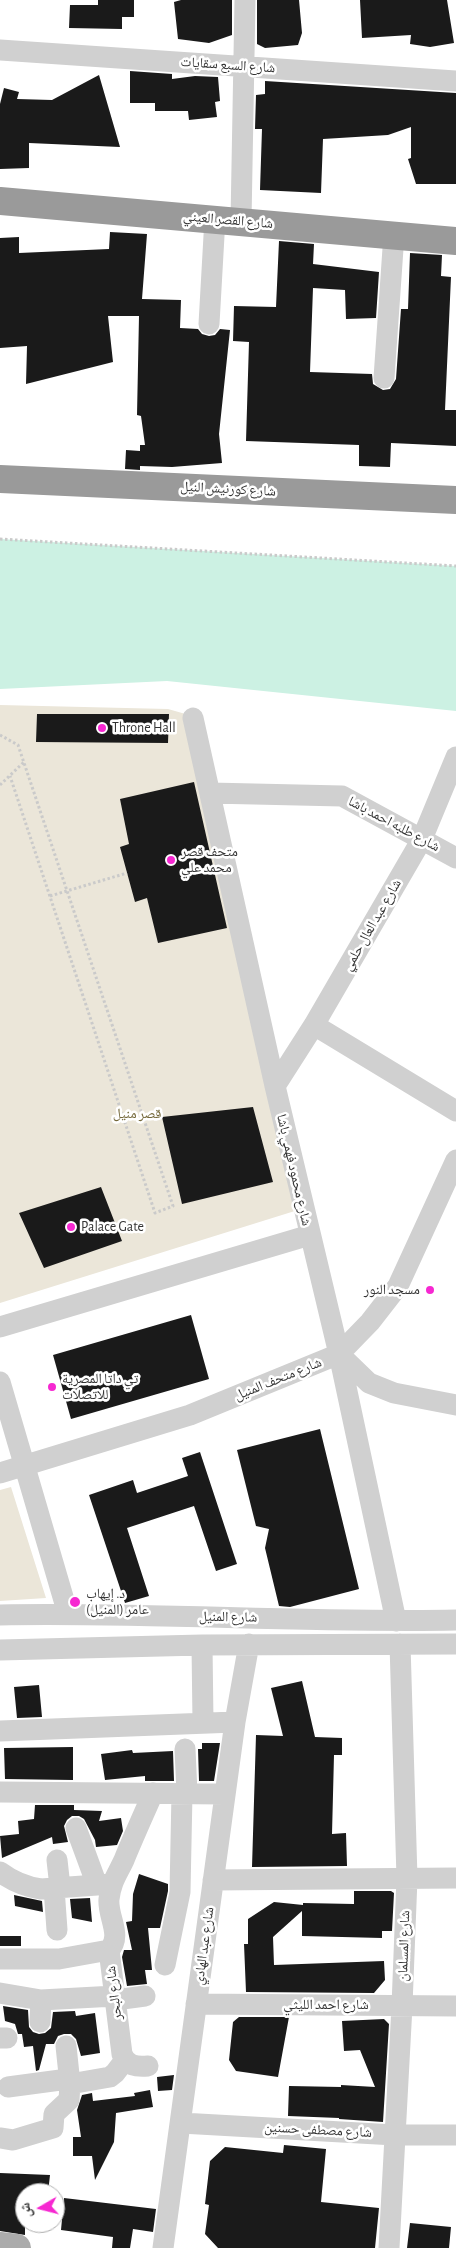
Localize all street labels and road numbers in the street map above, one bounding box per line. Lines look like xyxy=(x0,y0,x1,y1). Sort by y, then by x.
street label: شارع السبع سقايات xyxy=(180,53,276,77)
street label: شارع القصر العيني xyxy=(182,208,274,232)
street label: شارع كورنيش النيل xyxy=(180,478,276,500)
street label: شارع طلبه احمد باشا xyxy=(345,793,443,855)
street label: شارع عبد العال حلمي xyxy=(339,876,405,974)
street label: شارع محمود فهمي باشا xyxy=(273,1113,315,1227)
street label: شارع متحف المنيل xyxy=(232,1354,324,1404)
street label: شارع المنيل xyxy=(199,1608,257,1626)
street label: شارع عبد الهادي xyxy=(190,1906,218,1986)
street label: شارع المسلمان xyxy=(394,1910,414,1982)
street label: شارع البحر xyxy=(102,1965,126,2021)
street label: شارع احمد الليثي xyxy=(283,1997,369,2013)
street label: شارع مصطفى حسنين xyxy=(264,2119,372,2141)

